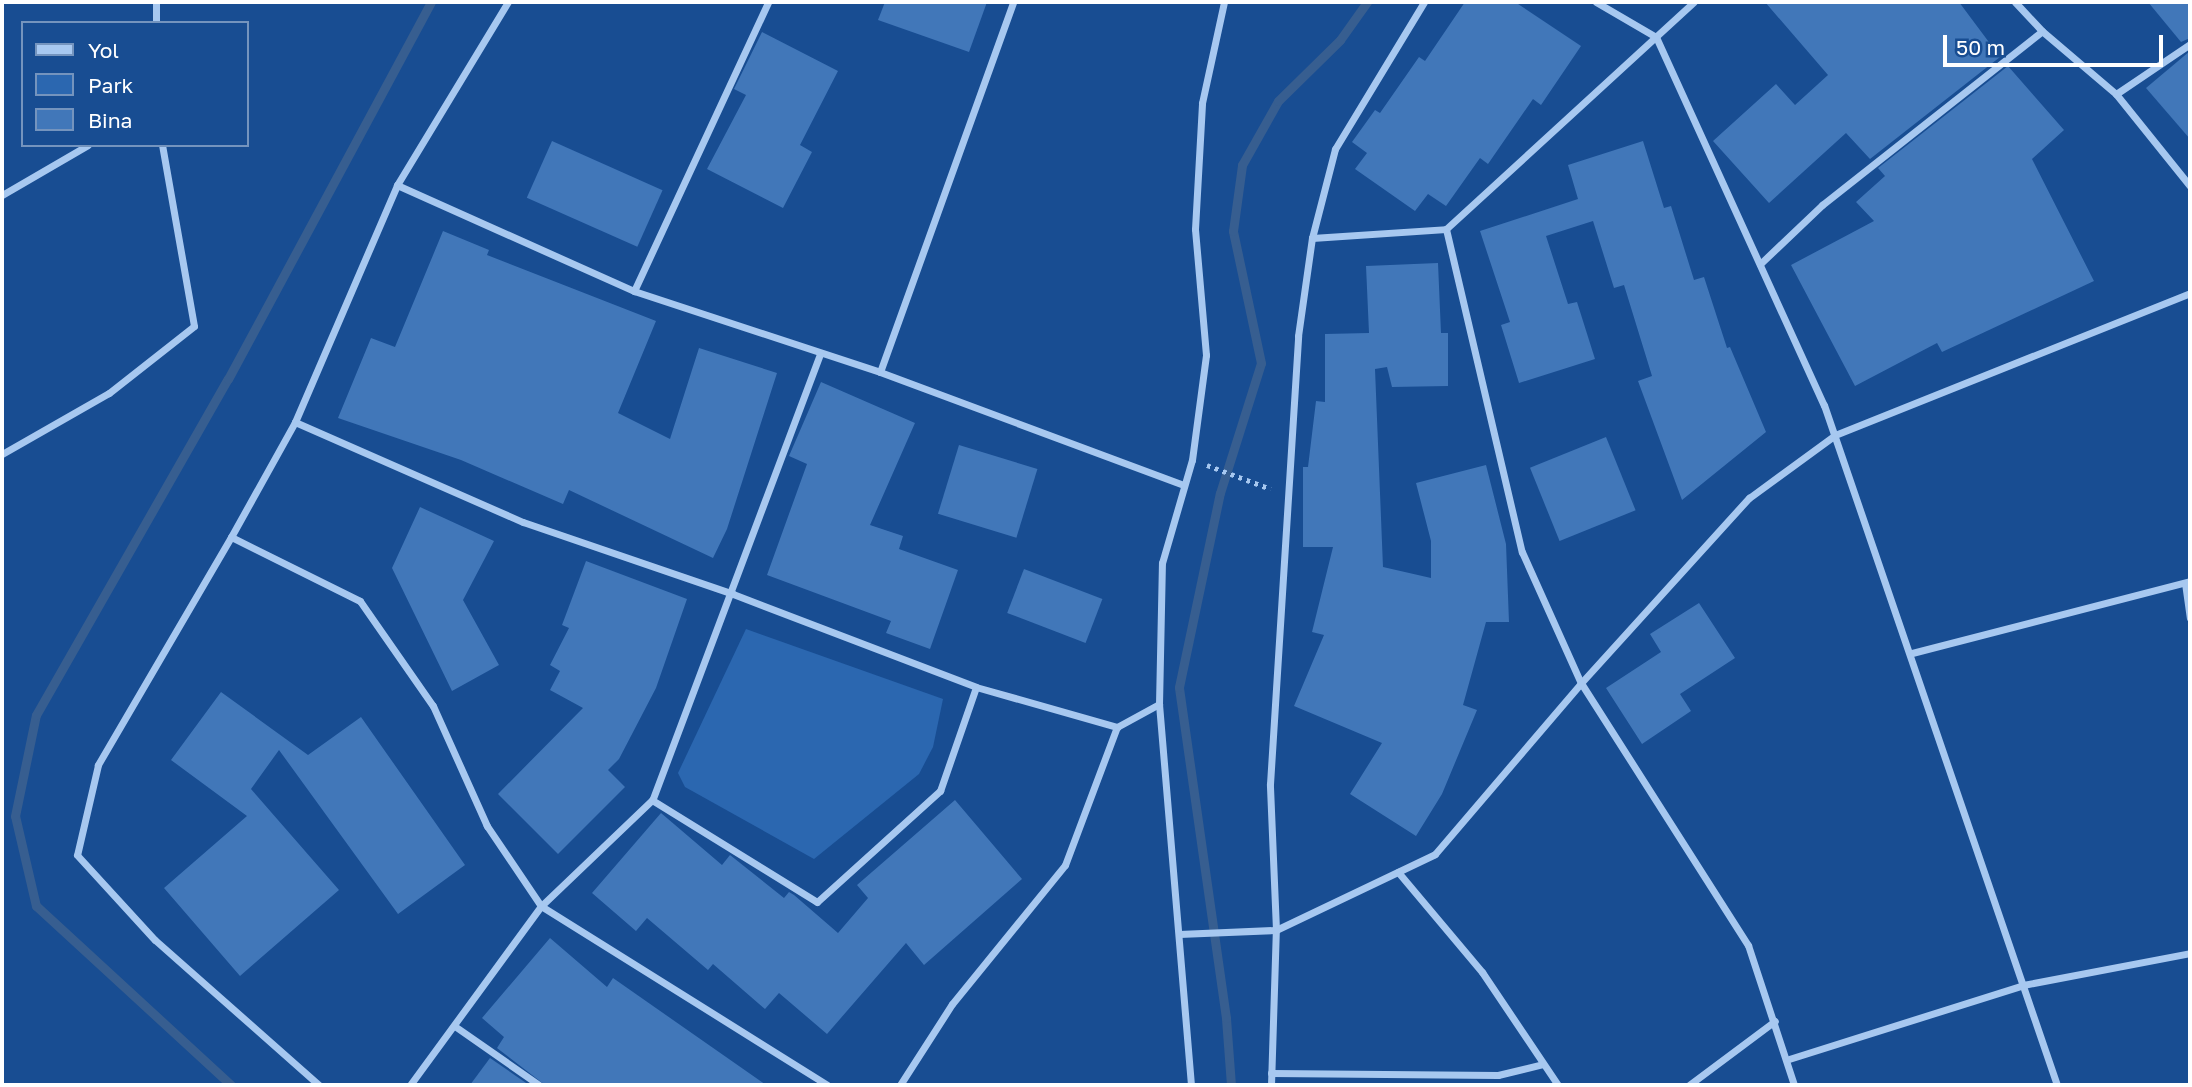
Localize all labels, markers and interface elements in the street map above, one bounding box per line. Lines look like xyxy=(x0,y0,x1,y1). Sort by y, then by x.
legend xyxy=(21,21,248,147)
scale bar xyxy=(1947,21,2168,65)
text: 50 m xyxy=(1956,34,2005,60)
text: Yol xyxy=(88,37,119,63)
text: Park xyxy=(88,72,133,98)
text: Bina xyxy=(88,107,132,133)

